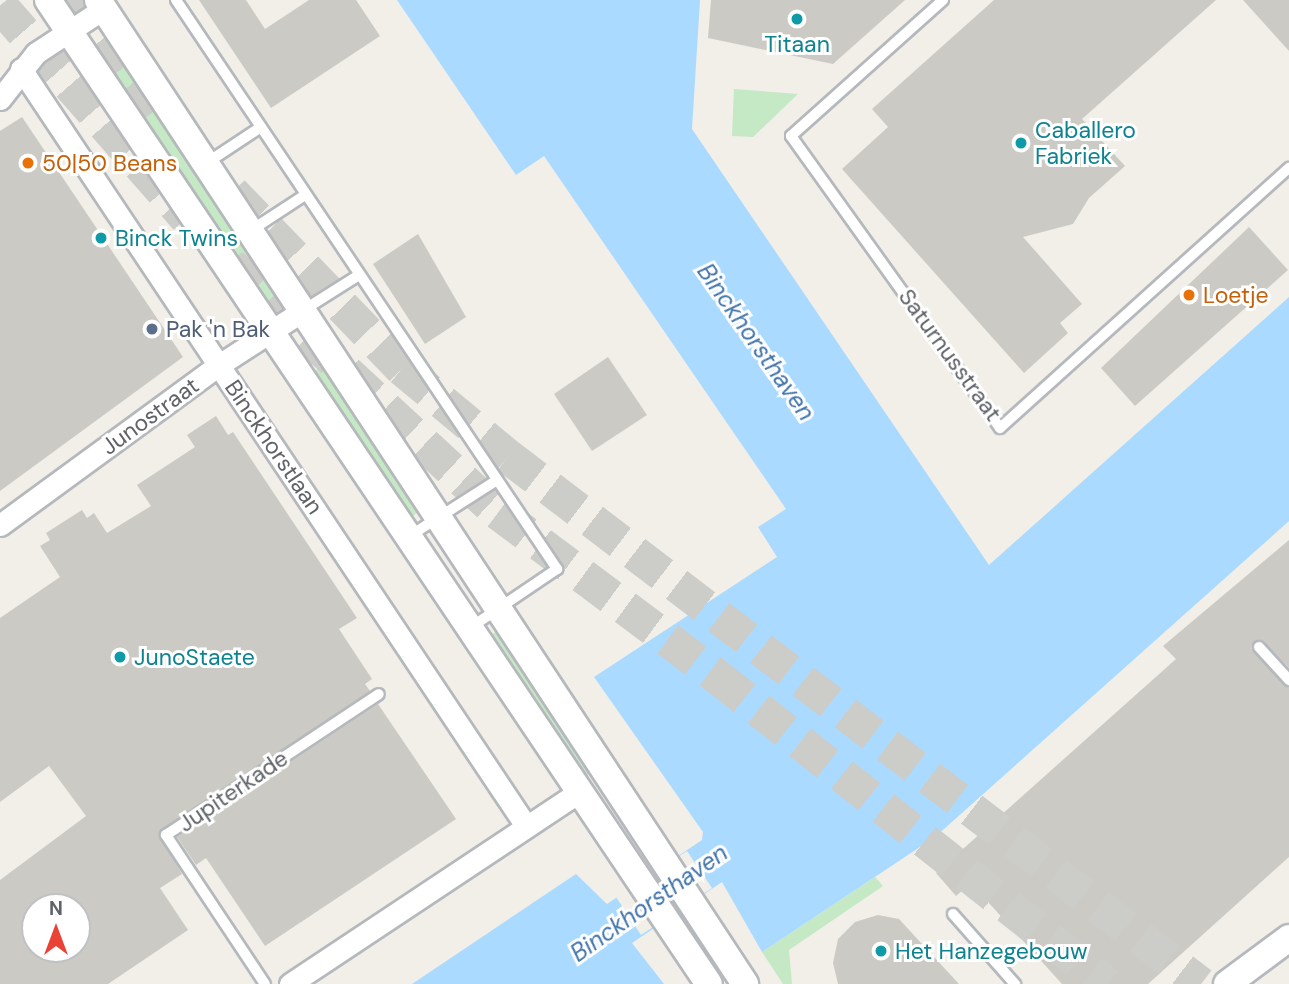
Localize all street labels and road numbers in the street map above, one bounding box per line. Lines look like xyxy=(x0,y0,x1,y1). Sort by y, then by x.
street label: Saturnusstraat xyxy=(893,284,1007,426)
street label: Junostraat xyxy=(96,371,204,461)
street label: Binckhorstlaan xyxy=(219,375,329,519)
street label: Jupiterkade xyxy=(173,744,293,838)

